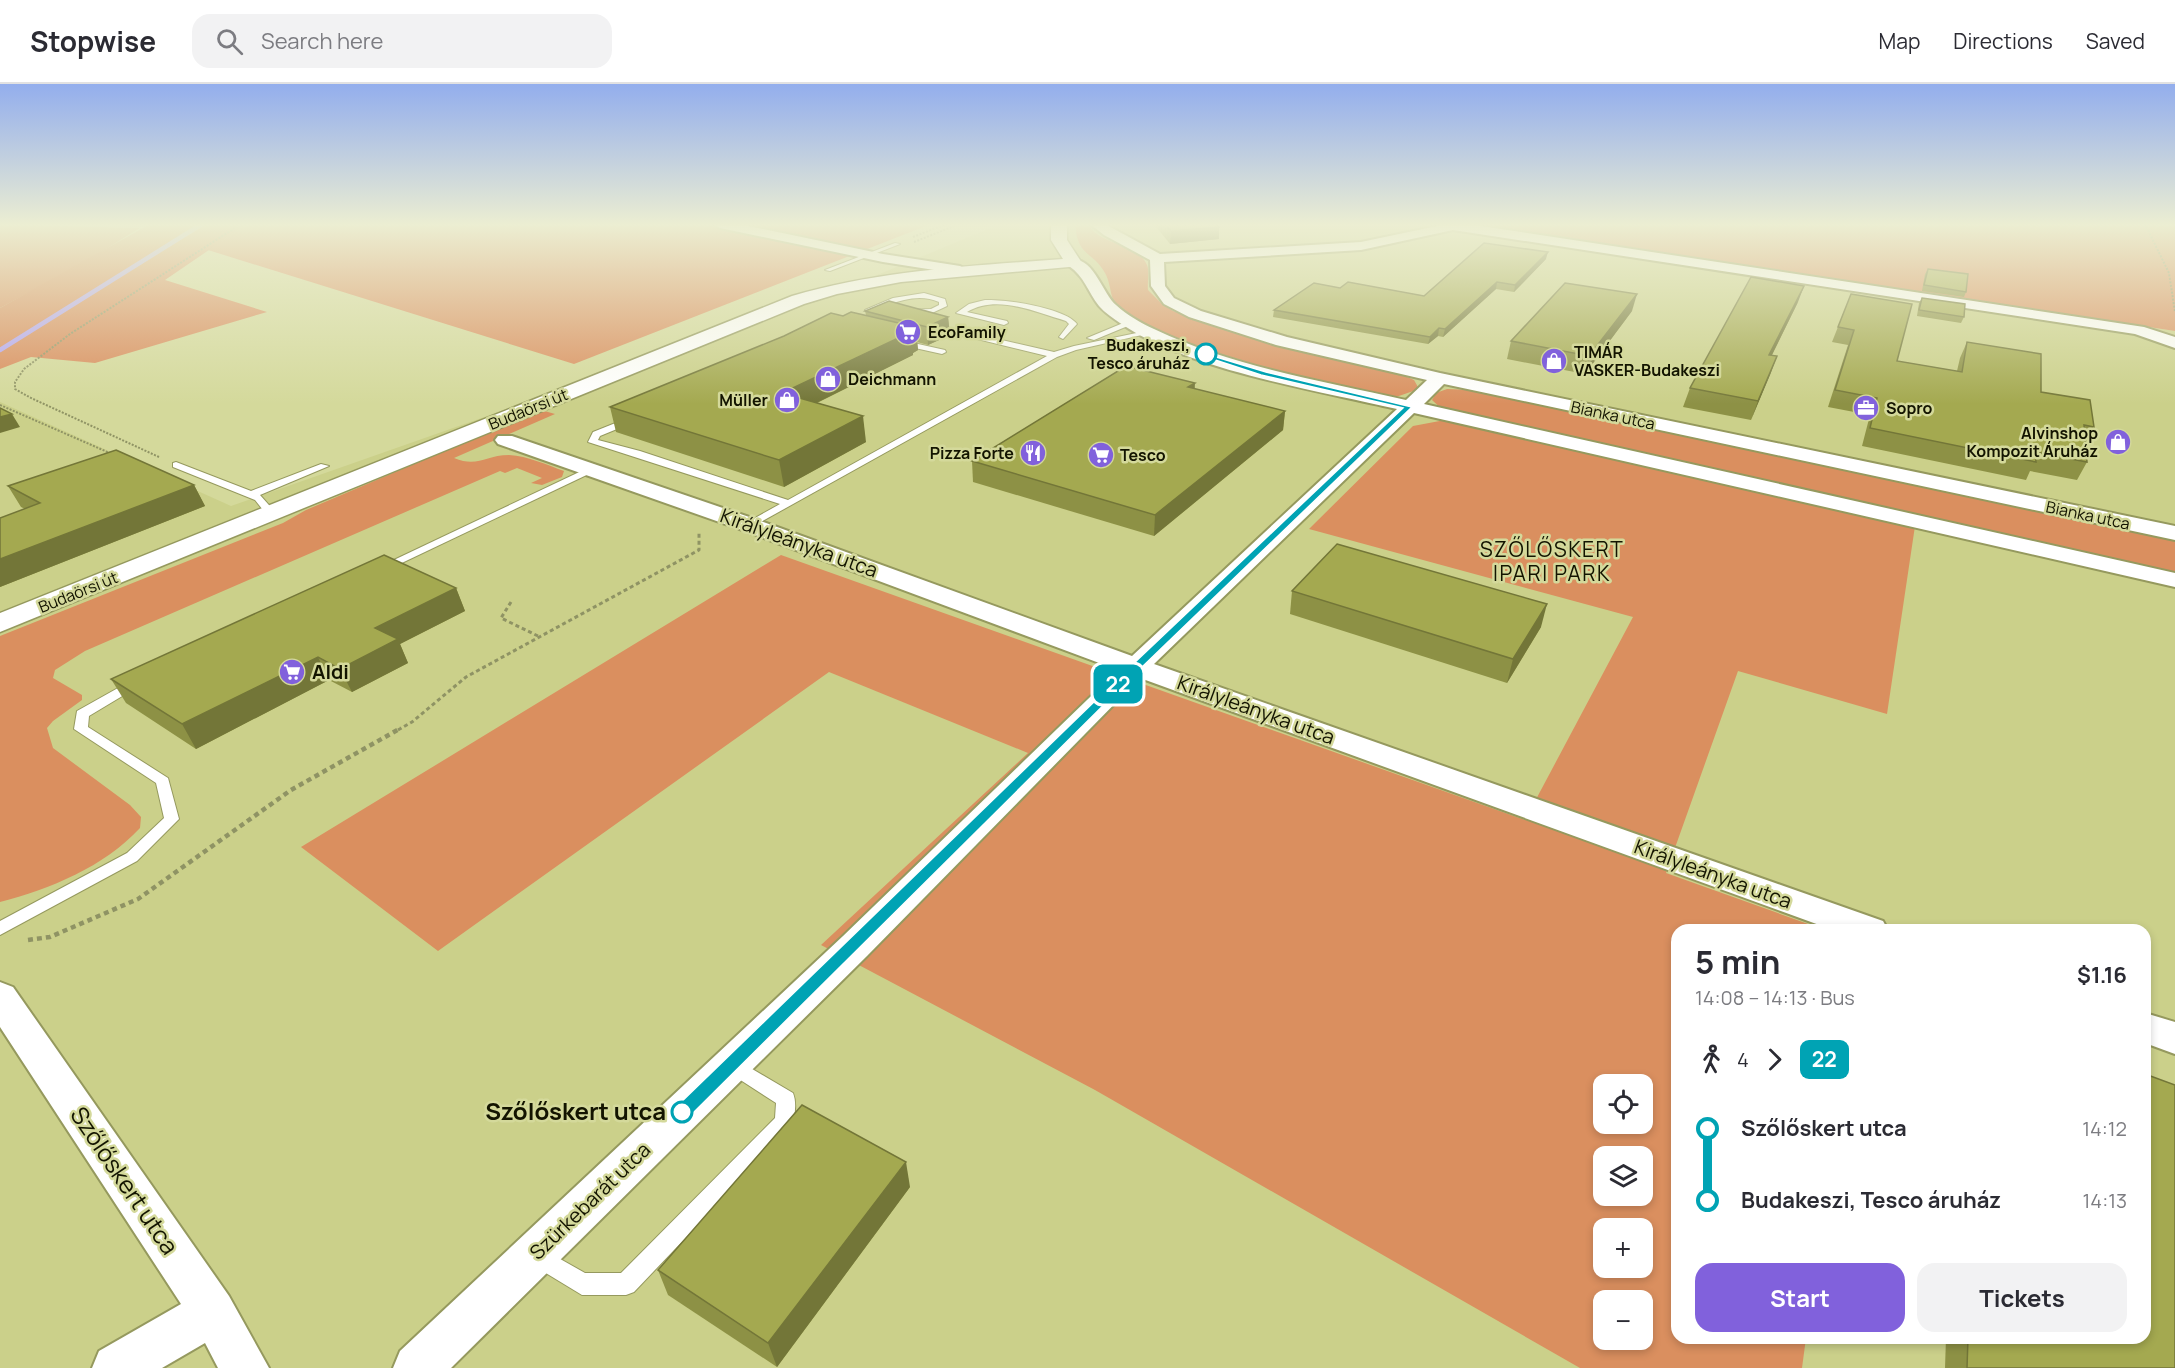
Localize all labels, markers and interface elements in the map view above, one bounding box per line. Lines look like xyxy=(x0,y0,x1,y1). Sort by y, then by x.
search box xyxy=(192,14,612,68)
text: Stopwise xyxy=(30,22,156,60)
icon: search xyxy=(213,25,246,58)
text: Search here xyxy=(261,26,383,56)
text: Map xyxy=(1879,27,1920,55)
text: Directions xyxy=(1953,27,2053,55)
text: Saved xyxy=(2086,27,2145,55)
supermarket icon: EcoFamily xyxy=(893,317,923,347)
place label: EcoFamily xyxy=(928,321,1006,343)
place label: Budakeszi, Tesco áruház xyxy=(1088,334,1190,374)
place label: TIMÁR VASKER-Budakeszi xyxy=(1574,341,1720,381)
marker: Budakeszi, Tesco áruház xyxy=(1195,343,1217,365)
shop icon: TIMÁR VASKER-Budakeszi xyxy=(1539,346,1569,376)
shop icon: Deichmann xyxy=(813,364,843,394)
place label: Deichmann xyxy=(848,368,936,390)
street label: Budaörsi út xyxy=(485,383,571,435)
shop icon: Müller xyxy=(772,385,802,415)
place label: Müller xyxy=(719,389,768,411)
office icon: Sopro xyxy=(1851,393,1881,423)
street label: Bianka utca xyxy=(1569,395,1657,435)
place label: Sopro xyxy=(1886,397,1932,419)
place label: Alvinshop Kompozit Áruház xyxy=(1967,422,2098,462)
shop icon: Alvinshop Kompozit Áruház xyxy=(2103,427,2133,457)
restaurant icon: Pizza Forte xyxy=(1018,438,1048,468)
supermarket icon: Tesco xyxy=(1086,440,1116,470)
place label: Pizza Forte xyxy=(930,442,1014,464)
place label: Tesco xyxy=(1120,444,1166,466)
street label: Bianka utca xyxy=(2044,495,2132,535)
street label: Királyleányka utca xyxy=(717,502,882,584)
district label: SZŐLŐSKERT IPARI PARK xyxy=(1480,535,1624,587)
street label: Budaörsi út xyxy=(35,566,121,618)
supermarket icon: Aldi xyxy=(277,657,307,687)
place label: Aldi xyxy=(312,658,349,685)
line badge: 22 xyxy=(1091,664,1145,704)
street label: Királyleányka utca xyxy=(1174,669,1339,751)
text: 22 xyxy=(1105,670,1131,698)
street label: Királyleányka utca xyxy=(1631,833,1796,915)
text: 5 min xyxy=(1695,939,1781,984)
text: $1.16 xyxy=(2077,960,2127,990)
text: 14:08 – 14:13 · Bus xyxy=(1695,984,1855,1011)
icon: walk xyxy=(1695,1043,1728,1076)
icon: forward xyxy=(1758,1043,1791,1076)
text: 22 xyxy=(1812,1045,1837,1073)
text: 4 xyxy=(1737,1046,1749,1073)
map controls xyxy=(1593,1074,1653,1350)
button: locate xyxy=(1593,1074,1653,1134)
place label: Szőlőskert utca xyxy=(485,1094,666,1127)
street label: Szőlőskert utca xyxy=(64,1100,187,1261)
marker: Szőlőskert utca xyxy=(671,1101,693,1123)
text: Szőlőskert utca xyxy=(1741,1113,1907,1143)
text: 14:12 xyxy=(2082,1115,2127,1142)
street label: Szürkebarát utca xyxy=(523,1136,656,1265)
button: layers xyxy=(1593,1146,1653,1206)
text: Budakeszi, Tesco áruház xyxy=(1741,1185,2001,1215)
text: 14:13 xyxy=(2083,1187,2127,1214)
button: + xyxy=(1593,1218,1653,1278)
button: Start xyxy=(1695,1263,1905,1332)
button: Tickets xyxy=(1917,1263,2127,1332)
button: − xyxy=(1593,1290,1653,1350)

